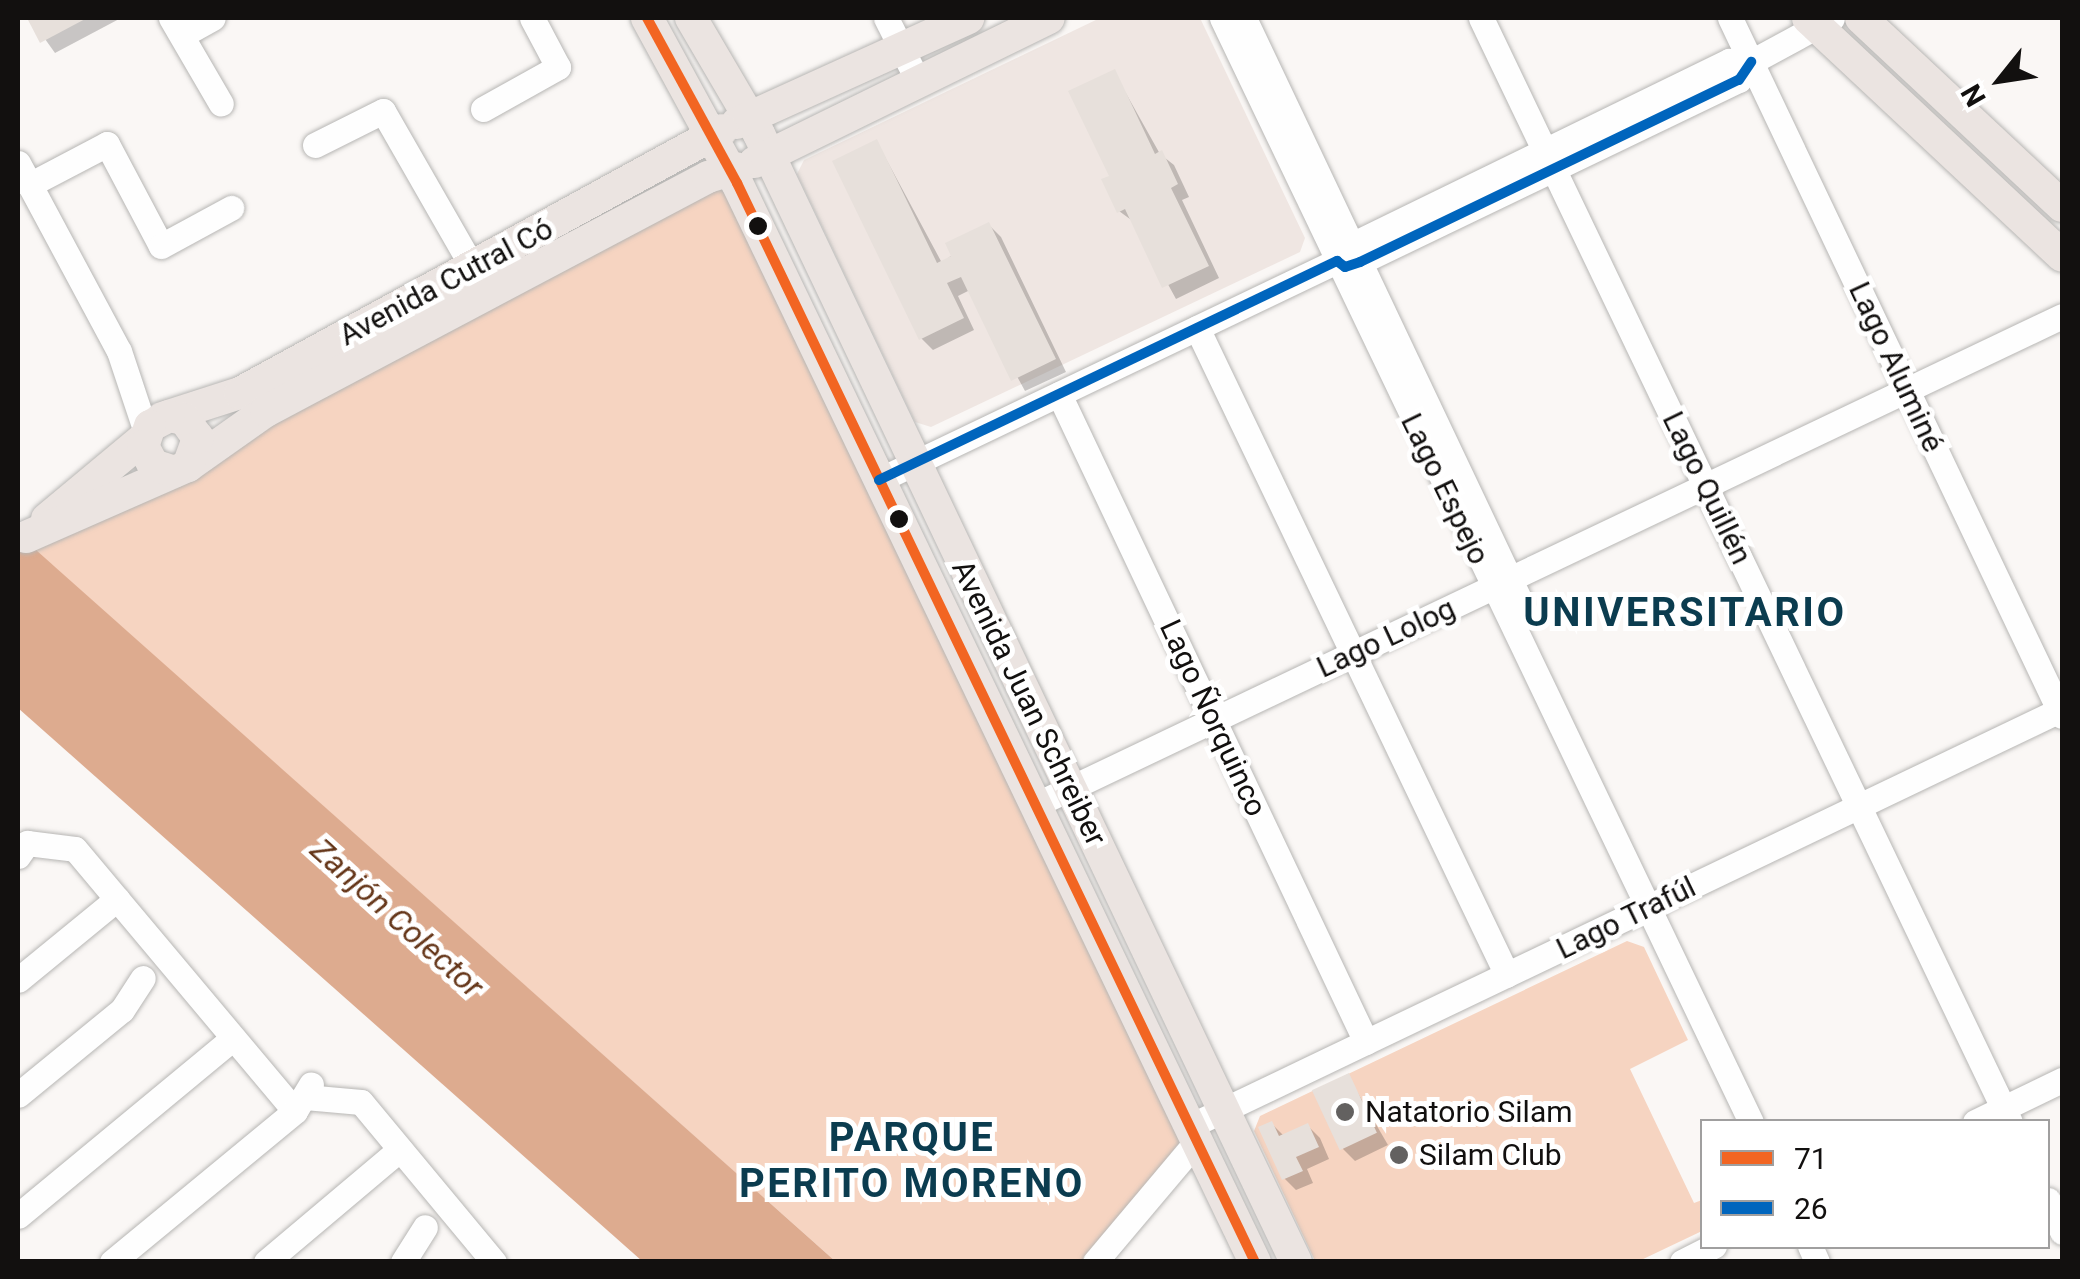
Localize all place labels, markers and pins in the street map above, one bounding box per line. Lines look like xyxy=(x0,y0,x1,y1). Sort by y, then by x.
unlabelled marker xyxy=(748,216,768,236)
unlabelled marker xyxy=(889,509,909,529)
place label: Natatorio Silam xyxy=(1365,1094,1573,1130)
marker: Natatorio Silam xyxy=(1334,1101,1356,1123)
place label: Silam Club xyxy=(1419,1137,1562,1173)
marker: Silam Club xyxy=(1388,1144,1410,1166)

